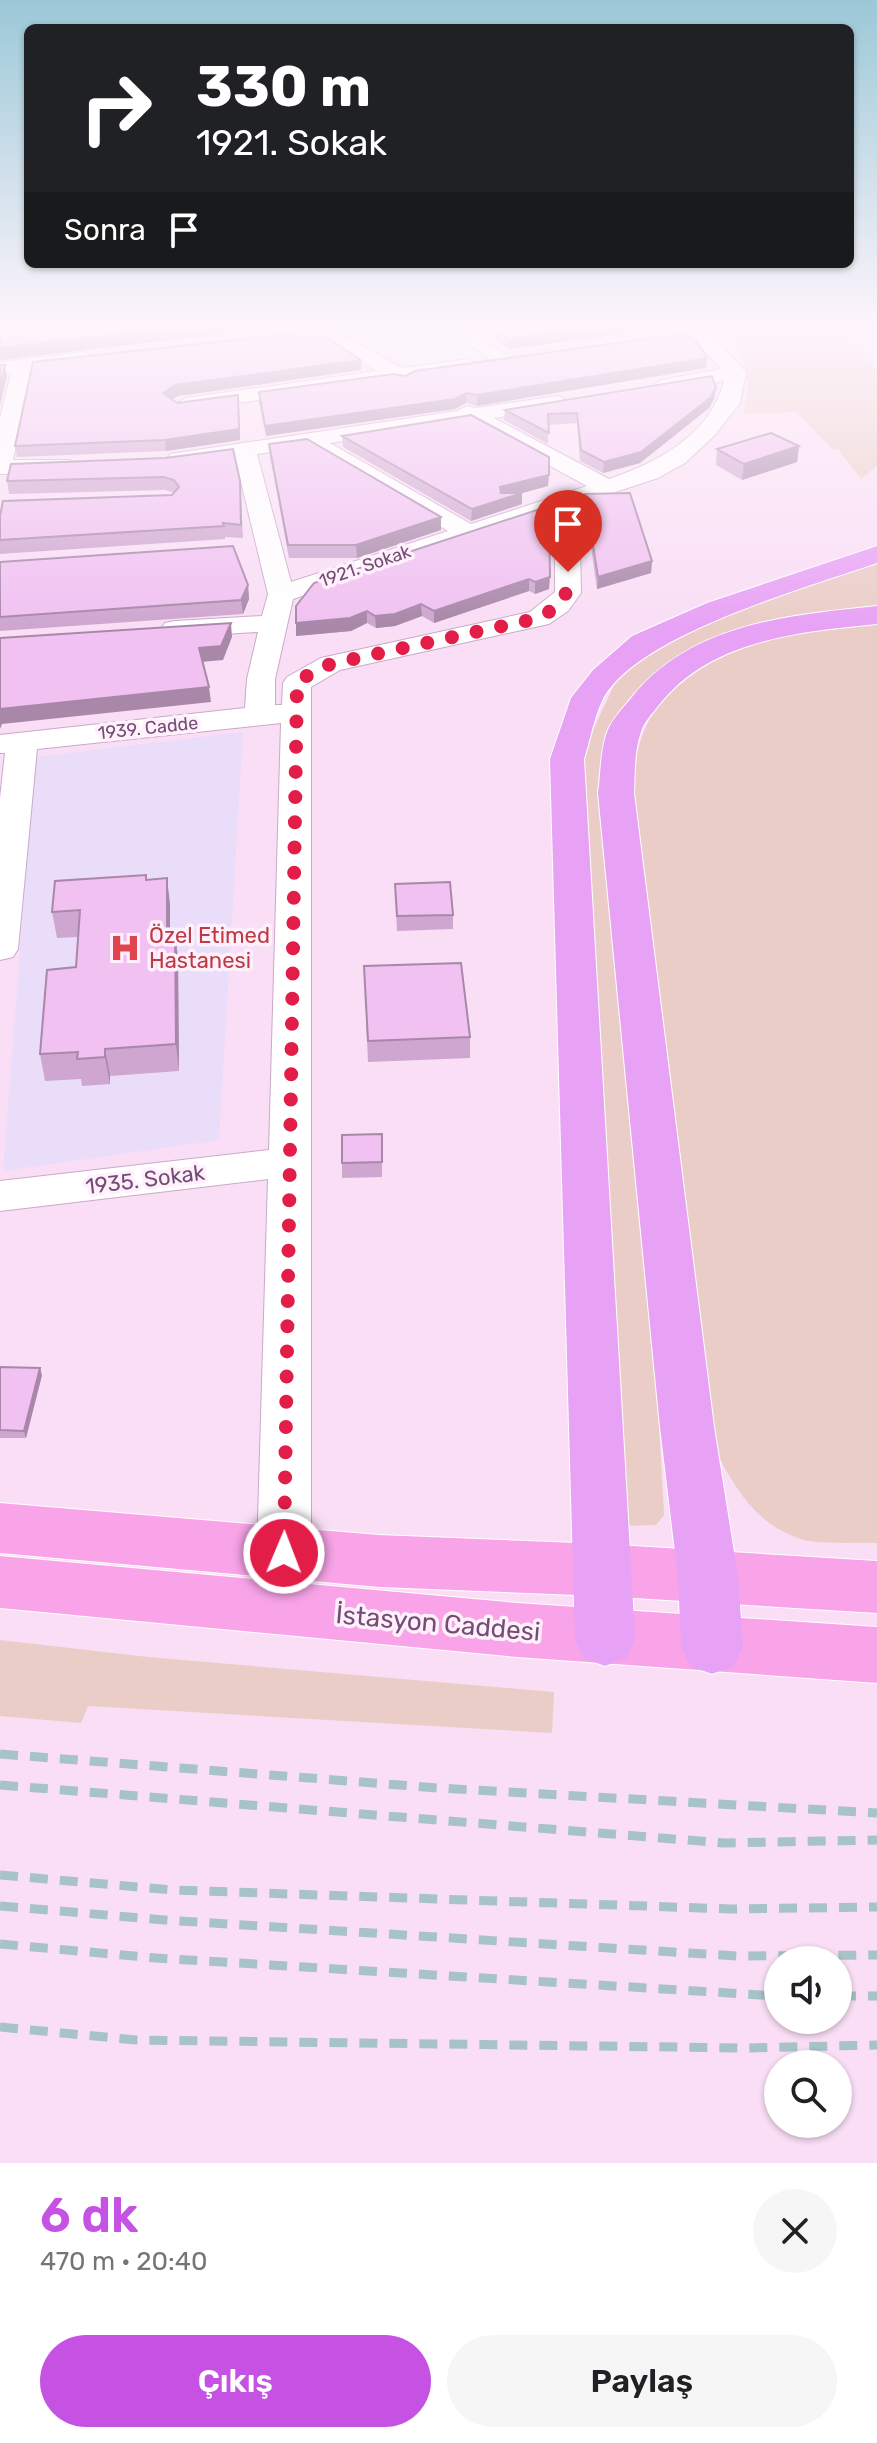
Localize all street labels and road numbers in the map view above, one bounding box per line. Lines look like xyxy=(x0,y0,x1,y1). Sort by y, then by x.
street label: 1921. Sokak xyxy=(316,540,414,592)
street label: 1939. Cadde xyxy=(97,712,199,744)
street label: 1935. Sokak xyxy=(84,1159,207,1200)
street label: İstasyon Caddesi xyxy=(334,1599,542,1648)

